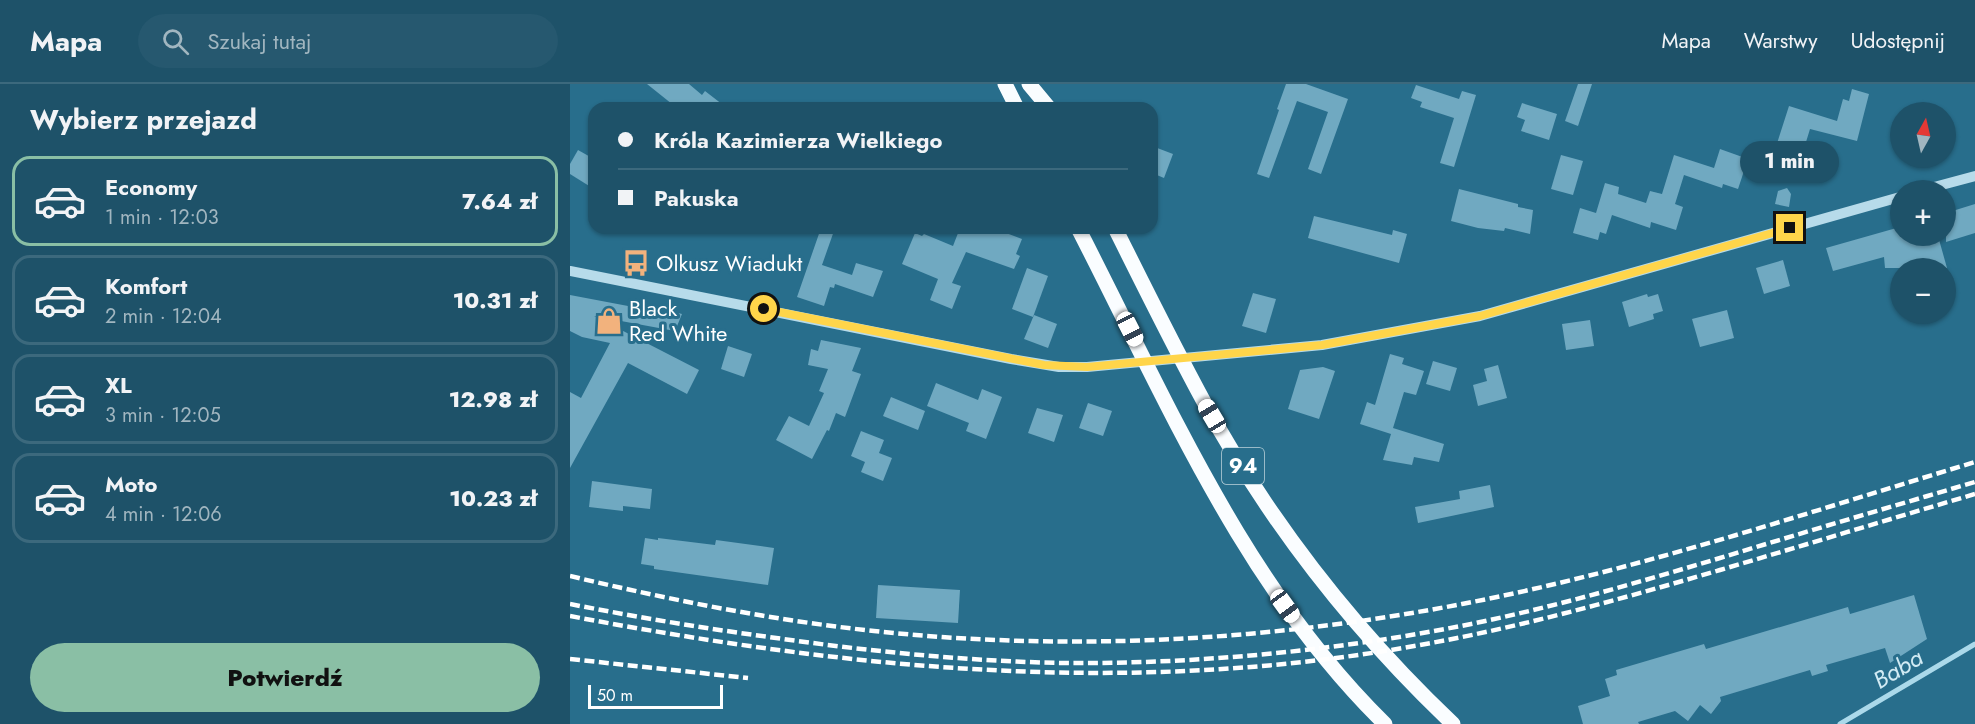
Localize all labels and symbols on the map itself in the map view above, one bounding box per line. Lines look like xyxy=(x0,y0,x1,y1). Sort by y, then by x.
north arrow xyxy=(1890,102,1956,168)
callout: 1 min xyxy=(1740,141,1840,183)
route end xyxy=(1776,214,1803,241)
place label: Olkusz Wiadukt xyxy=(656,247,803,279)
bus stop icon: Olkusz Wiadukt xyxy=(621,248,651,278)
place label: Black Red White xyxy=(629,292,727,349)
route start xyxy=(750,295,777,322)
shop icon: Black Red White xyxy=(594,306,624,336)
car xyxy=(1114,309,1146,349)
car xyxy=(1195,396,1229,436)
road number: 94 xyxy=(1222,448,1264,484)
car xyxy=(1267,586,1303,626)
water label: Baba xyxy=(1866,640,1929,697)
scale bar xyxy=(588,682,723,710)

